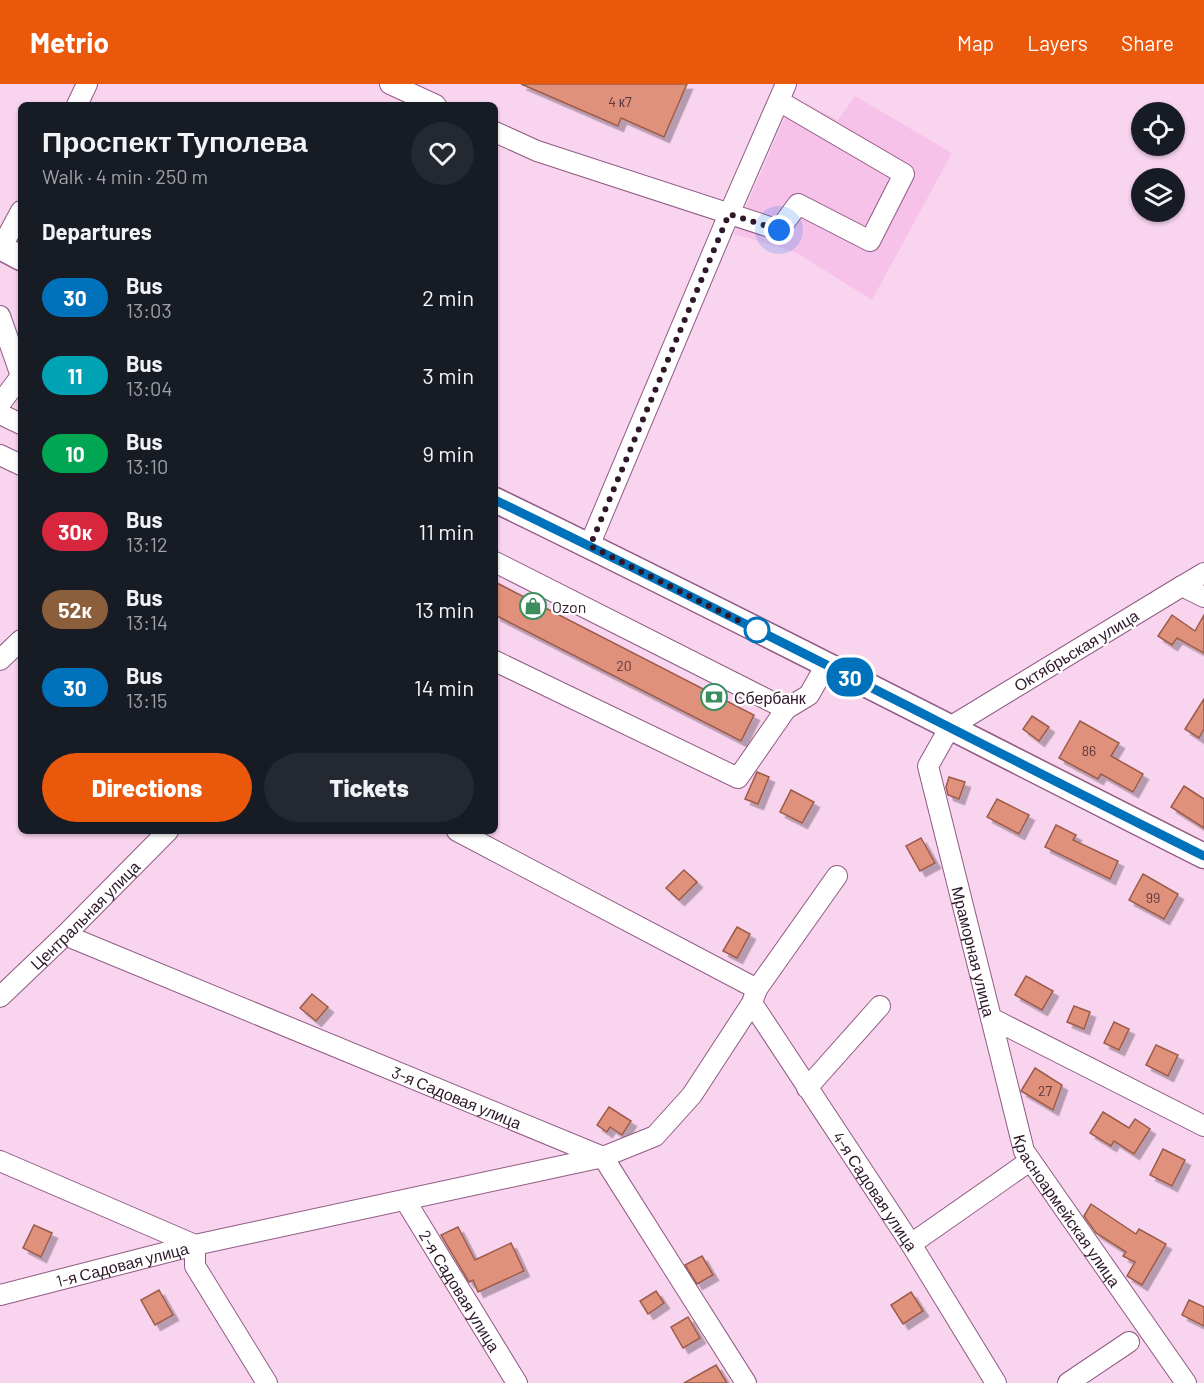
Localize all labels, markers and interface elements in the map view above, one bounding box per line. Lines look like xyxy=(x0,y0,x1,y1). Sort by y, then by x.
text: Metrio xyxy=(30,25,109,59)
text: Map xyxy=(957,30,994,55)
text: Layers xyxy=(1027,30,1088,55)
text: Share xyxy=(1121,30,1174,55)
house number: 4 к7 xyxy=(608,93,632,110)
map controls xyxy=(1131,102,1185,222)
button: locate xyxy=(1131,102,1185,156)
button: heart xyxy=(411,122,474,185)
text: Проспект Туполева xyxy=(42,124,308,158)
text: Walk · 4 min · 250 m xyxy=(42,164,208,188)
button: layers xyxy=(1131,168,1185,222)
your location xyxy=(764,215,794,245)
text: Departures xyxy=(42,218,152,244)
text: Bus xyxy=(126,272,163,298)
text: 2 min xyxy=(422,284,474,310)
text: 30 xyxy=(63,285,87,310)
text: 13:03 xyxy=(126,298,172,322)
text: Bus xyxy=(126,350,163,376)
text: 3 min xyxy=(423,362,474,388)
text: 11 xyxy=(67,363,83,388)
text: 13:04 xyxy=(126,376,172,400)
text: Bus xyxy=(126,428,163,454)
text: 9 min xyxy=(422,440,474,466)
text: 10 xyxy=(65,441,85,466)
text: 13:10 xyxy=(126,454,168,478)
text: Bus xyxy=(126,506,163,532)
text: 11 min xyxy=(418,518,474,544)
text: 30к xyxy=(58,519,92,544)
text: 13:12 xyxy=(126,532,168,556)
text: Bus xyxy=(126,584,163,610)
shop icon: Ozon xyxy=(518,591,548,621)
text: 13 min xyxy=(415,596,474,622)
text: 52к xyxy=(58,597,92,622)
place label: Ozon xyxy=(552,597,586,616)
street label: Октябрьская улица xyxy=(1010,605,1142,695)
text: 13:14 xyxy=(126,610,168,634)
unlabelled marker xyxy=(744,617,770,643)
house number: 20 xyxy=(616,657,632,674)
line badge: 30 xyxy=(823,658,877,696)
text: Bus xyxy=(126,662,163,688)
text: 30 xyxy=(838,665,862,690)
text: 14 min xyxy=(414,674,474,700)
text: 30 xyxy=(63,675,87,700)
bank icon: Сбербанк xyxy=(699,682,729,712)
text: 13:15 xyxy=(126,688,167,712)
place label: Сбербанк xyxy=(734,688,807,707)
house number: 86 xyxy=(1082,742,1096,759)
button: Directions xyxy=(42,753,252,822)
button: Tickets xyxy=(264,753,474,822)
street label: Центральная улица xyxy=(26,856,143,973)
street label: Мраморная улица xyxy=(949,884,1000,1019)
house number: 99 xyxy=(1146,889,1160,906)
street label: 3-я Садовая улица xyxy=(389,1062,525,1132)
house number: 27 xyxy=(1038,1082,1052,1099)
street label: 4-я Садовая улица xyxy=(830,1128,922,1254)
street label: Красноармейская улица xyxy=(1011,1132,1125,1290)
street label: 2-я Садовая улица xyxy=(416,1226,505,1355)
street label: 1-я Садовая улица xyxy=(54,1238,190,1290)

